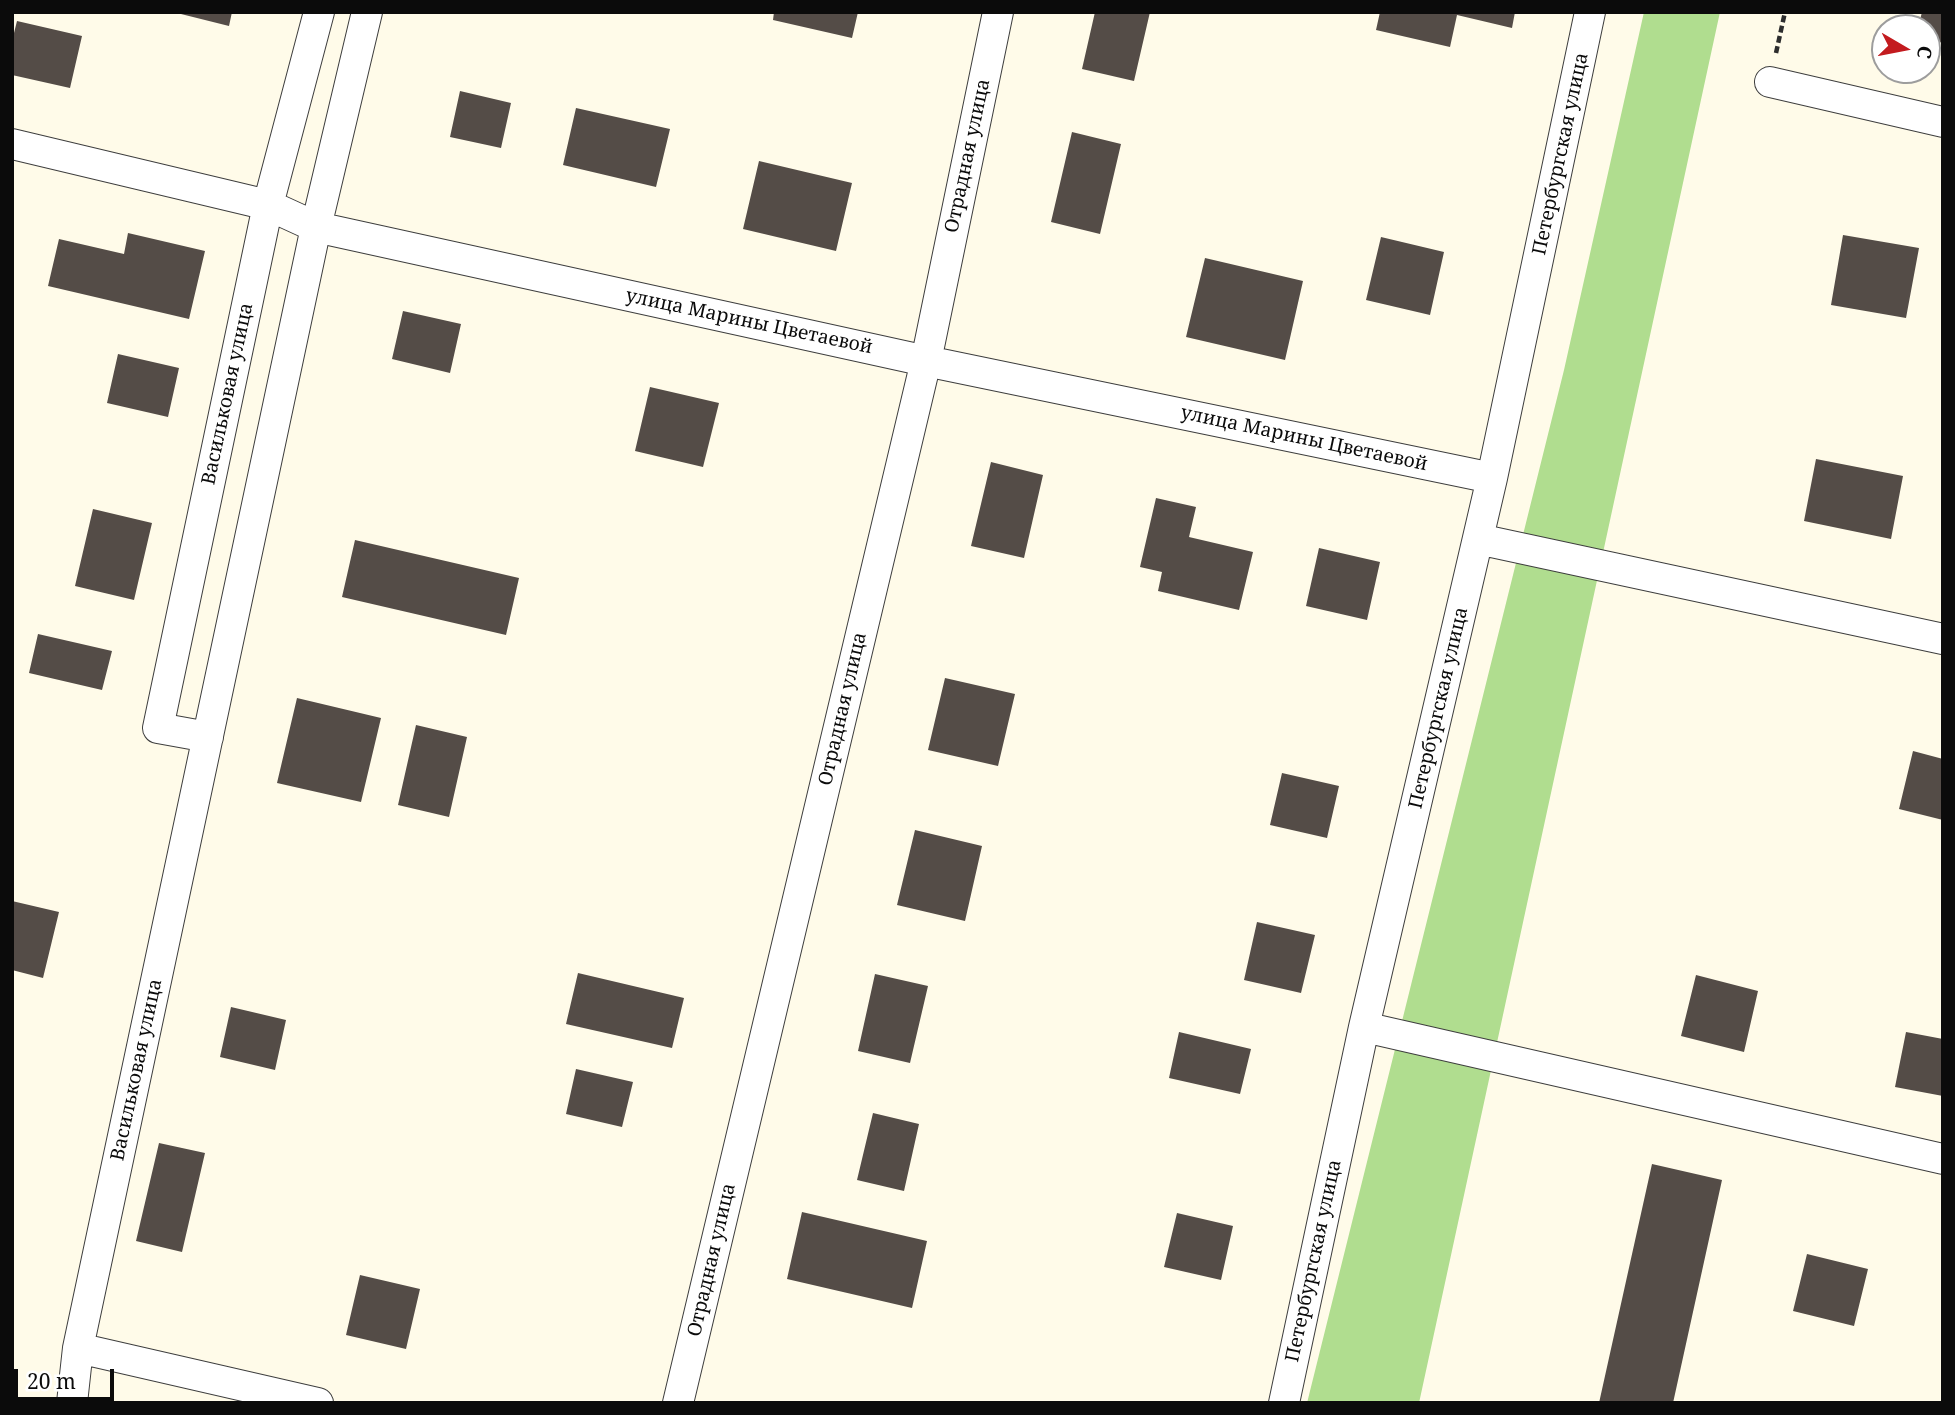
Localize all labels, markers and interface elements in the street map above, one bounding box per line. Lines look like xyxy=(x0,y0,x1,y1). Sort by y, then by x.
north arrow xyxy=(1871,14,1941,84)
text: С xyxy=(1911,44,1939,61)
street label: Петербургская улица xyxy=(1528,51,1594,257)
street label: Отрадная улица xyxy=(941,77,995,235)
street label: улица Марины Цветаевой xyxy=(624,285,874,359)
street label: Васильковая улица xyxy=(198,301,258,487)
street label: улица Марины Цветаевой xyxy=(1179,402,1429,476)
street label: Петербургская улица xyxy=(1405,605,1473,811)
street label: Отрадная улица xyxy=(814,630,872,788)
street label: Васильковая улица xyxy=(107,977,167,1163)
street label: Петербургская улица xyxy=(1281,1158,1347,1364)
street label: Отрадная улица xyxy=(683,1181,741,1339)
scale bar xyxy=(18,1356,117,1400)
text: 20 m xyxy=(27,1367,76,1395)

